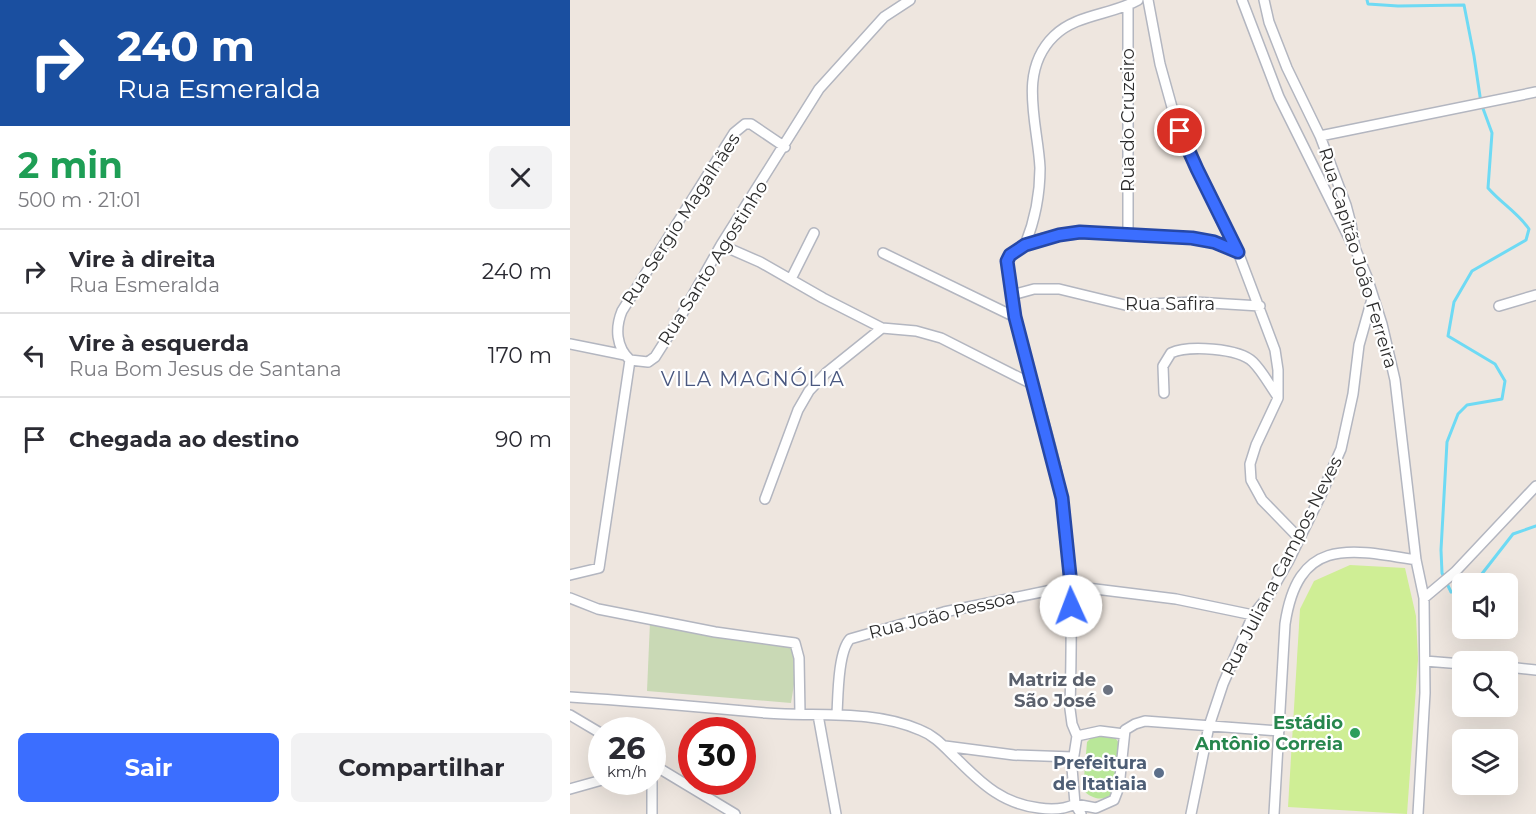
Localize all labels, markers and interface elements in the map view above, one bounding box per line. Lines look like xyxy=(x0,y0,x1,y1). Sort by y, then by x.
text: 240 m xyxy=(117,20,255,72)
icon: right xyxy=(18,24,96,102)
street label: Rua do Cruzeiro xyxy=(1117,48,1139,192)
text: Rua Esmeralda xyxy=(117,72,321,105)
pin xyxy=(1154,105,1205,156)
icon: arrive xyxy=(1163,114,1196,147)
street label: Rua Sergio Magalhães xyxy=(617,129,745,309)
text: 2 min xyxy=(18,143,123,187)
street label: Rua Capitão João Ferreira xyxy=(1314,145,1402,371)
button: close xyxy=(489,146,552,209)
street label: Rua Santo Agostinho xyxy=(653,176,773,350)
text: 500 m · 21:01 xyxy=(18,188,141,212)
text: Vire à direita xyxy=(69,246,216,273)
icon: right xyxy=(18,255,51,288)
text: 240 m xyxy=(482,258,552,285)
text: Rua Esmeralda xyxy=(69,273,220,297)
street label: Rua Safira xyxy=(1125,293,1215,315)
text: Vire à esquerda xyxy=(69,330,249,357)
icon: left xyxy=(18,339,51,372)
text: 170 m xyxy=(488,342,552,369)
text: Rua Bom Jesus de Santana xyxy=(69,357,342,381)
district label: VILA MAGNÓLIA xyxy=(661,367,845,391)
icon: arrive xyxy=(18,423,51,456)
text: Chegada ao destino xyxy=(69,426,299,453)
text: 90 m xyxy=(495,426,552,453)
street label: Rua Juliana Campos Neves xyxy=(1217,452,1347,679)
map controls xyxy=(1452,573,1518,795)
button: sound xyxy=(1452,573,1518,639)
position arrow xyxy=(1039,574,1103,638)
street label: Rua João Pessoa xyxy=(866,586,1018,644)
button: search xyxy=(1452,651,1518,717)
place label: Matriz de São José xyxy=(1008,669,1096,712)
marker: Matriz de São José xyxy=(1101,683,1115,697)
place label: Estádio Antônio Correia xyxy=(1194,712,1343,755)
speed limit sign: 30 xyxy=(678,717,756,795)
marker: Estádio Antônio Correia xyxy=(1348,726,1362,740)
button: layers xyxy=(1452,729,1518,795)
text: 26 xyxy=(609,730,645,767)
button: Sair xyxy=(18,733,279,802)
button: Compartilhar xyxy=(291,733,552,802)
place label: Prefeitura de Itatiaia xyxy=(1053,752,1147,795)
text: km/h xyxy=(607,762,647,781)
marker: Prefeitura de Itatiaia xyxy=(1152,766,1166,780)

